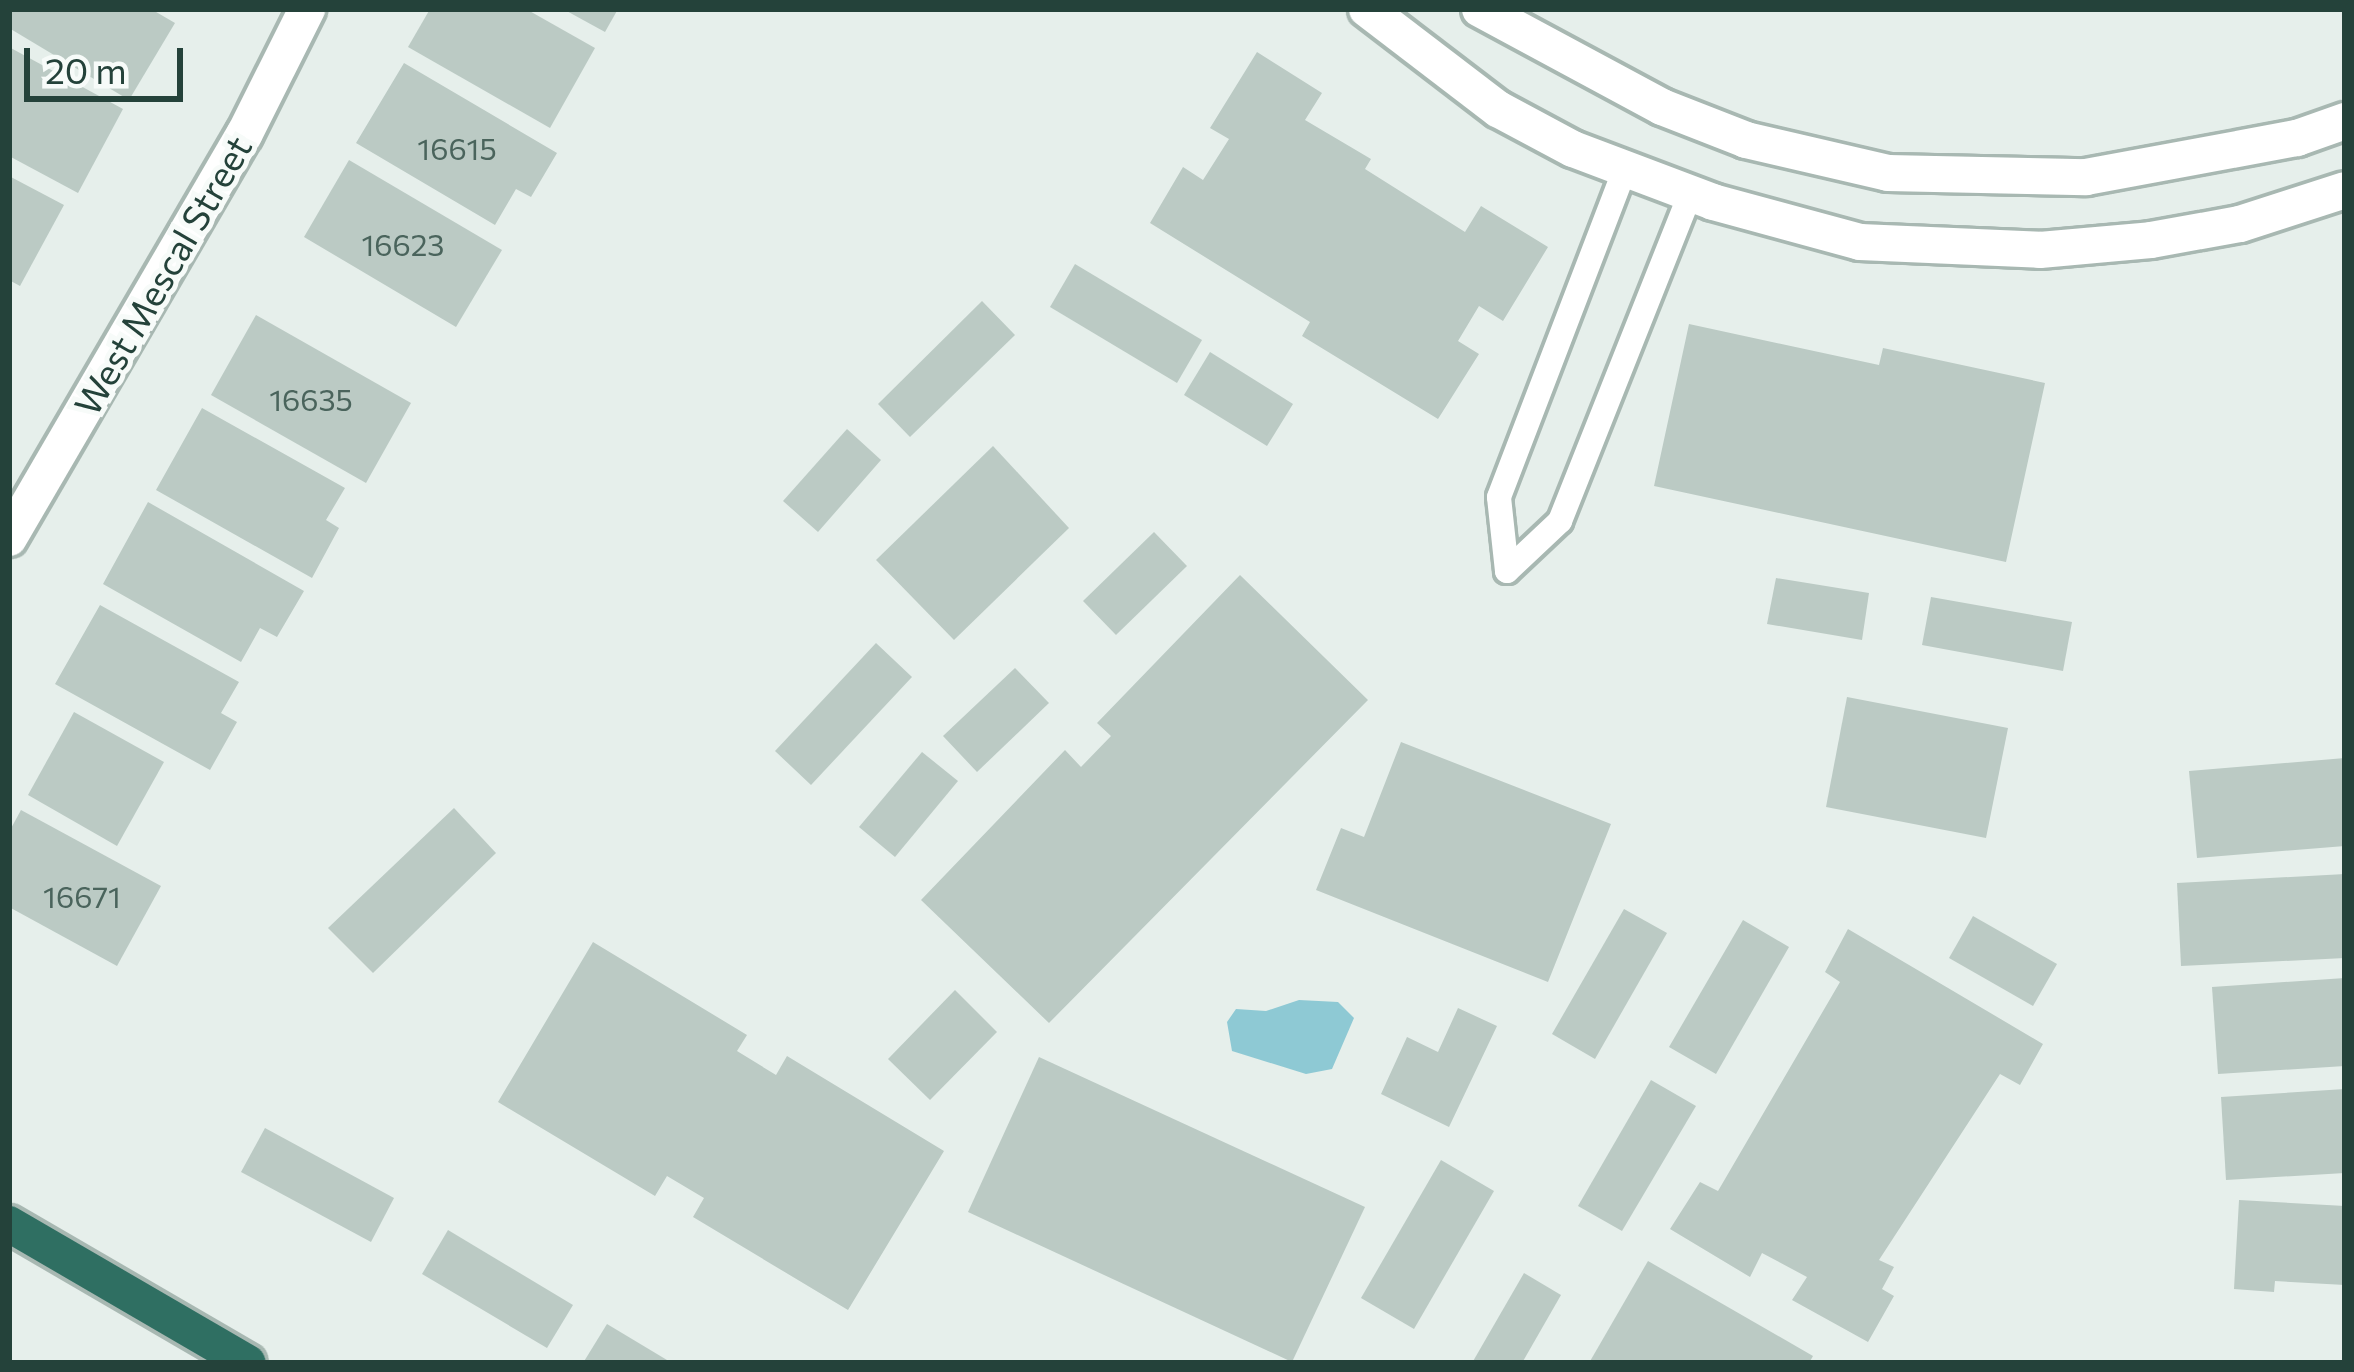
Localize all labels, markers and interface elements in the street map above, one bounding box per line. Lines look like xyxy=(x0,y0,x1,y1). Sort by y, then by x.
scale bar xyxy=(30,24,189,98)
text: 20 m xyxy=(45,47,127,91)
street label: West Mescal Street xyxy=(64,128,260,422)
house number: 16615 xyxy=(417,130,497,166)
house number: 16623 xyxy=(362,226,444,262)
house number: 16635 xyxy=(269,381,353,417)
house number: 16671 xyxy=(43,878,121,914)

